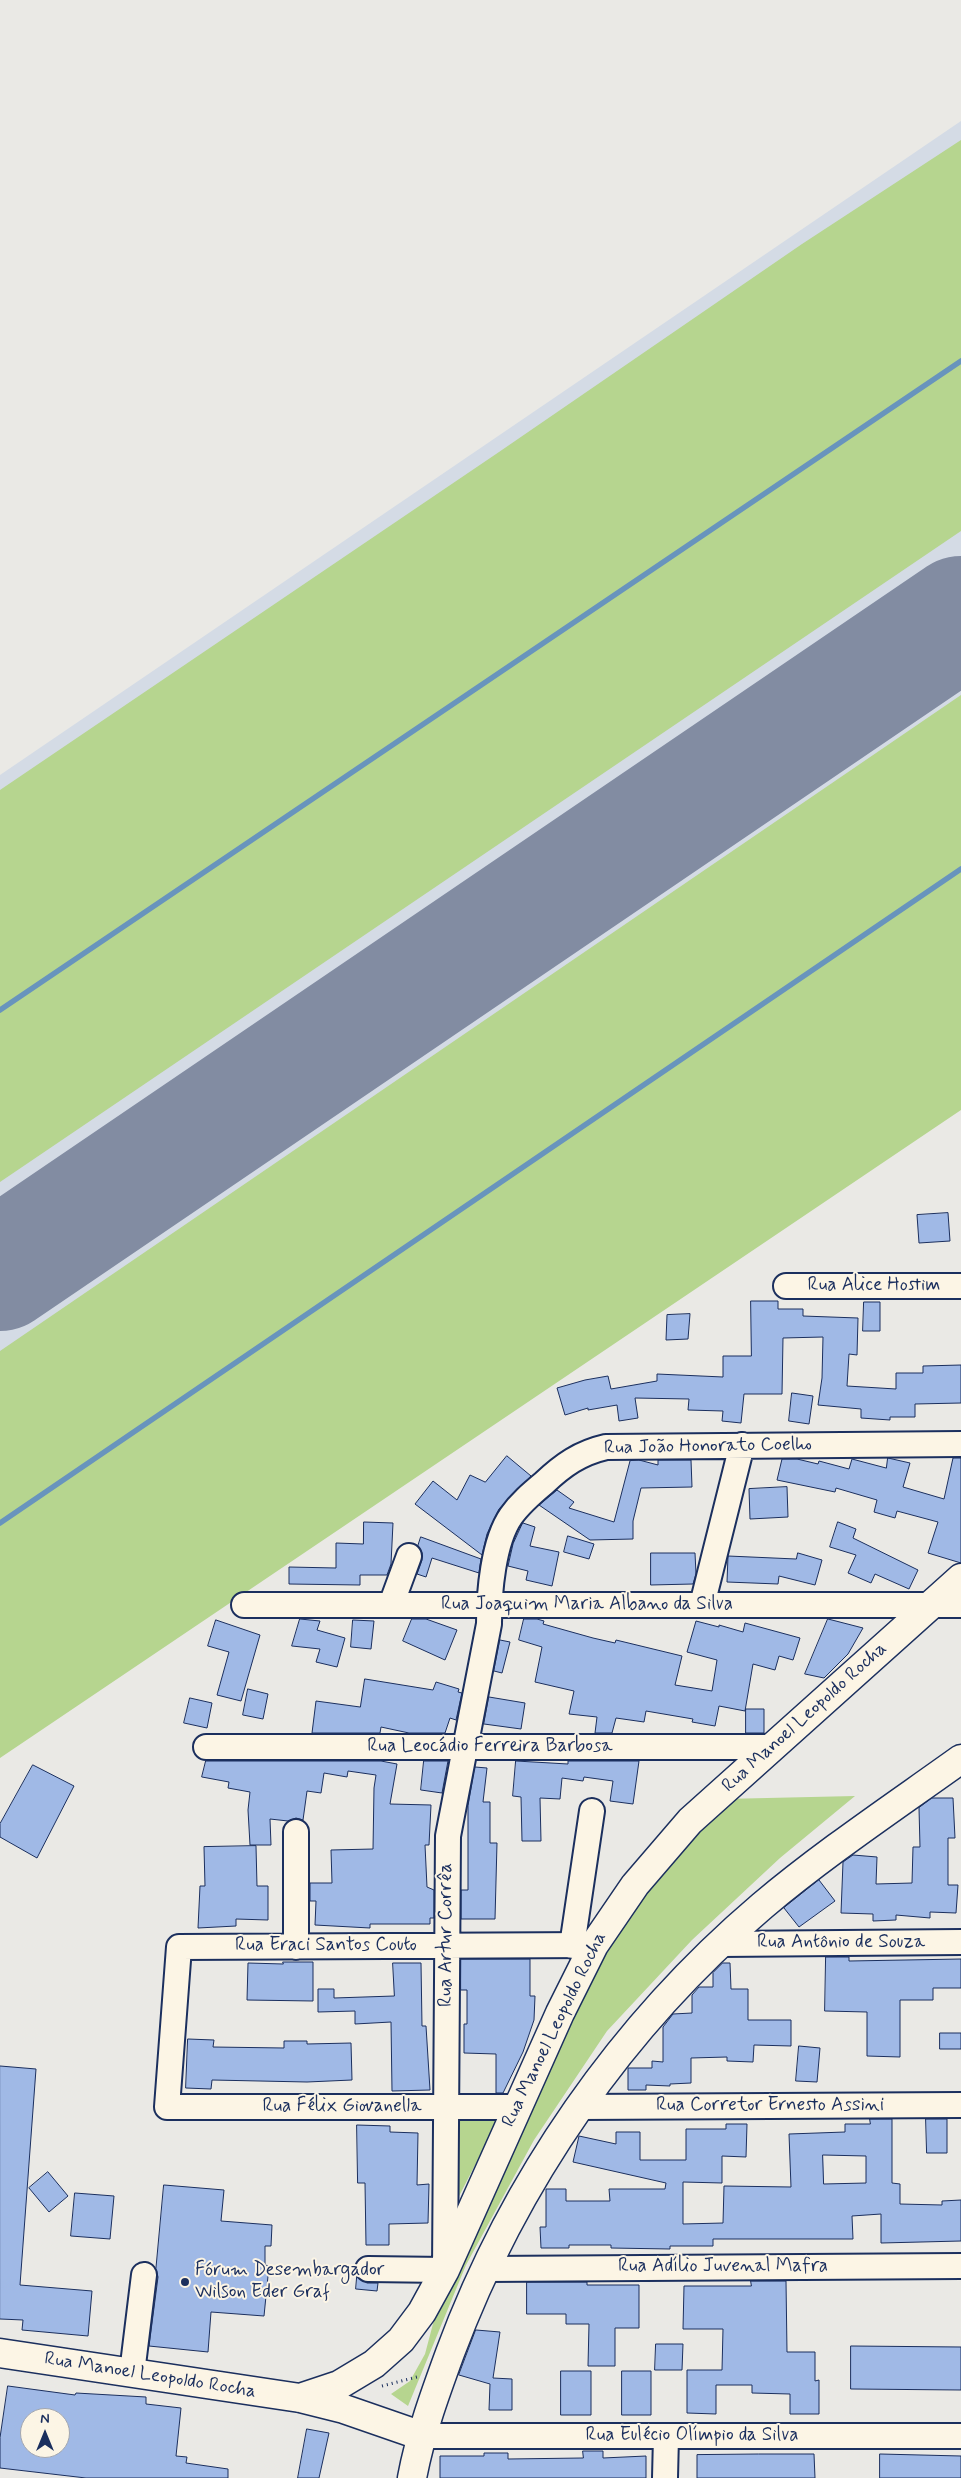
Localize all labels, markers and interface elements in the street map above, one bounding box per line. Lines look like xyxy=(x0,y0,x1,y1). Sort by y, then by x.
street label: Rua Alice Hostim xyxy=(808,1275,940,1297)
street label: Rua João Honorato Coelho xyxy=(604,1434,812,1460)
street label: Rua Joaquim Maria Albano da Silva xyxy=(441,1594,733,1616)
street label: Rua Manoel Leopoldo Rocha xyxy=(718,1638,892,1798)
street label: Rua Leocádio Ferreira Barbosa xyxy=(367,1736,613,1758)
street label: Rua Artur Corrêa xyxy=(436,1863,458,2007)
street label: Rua Manoel Leopoldo Rocha xyxy=(498,1929,612,2131)
street label: Rua Antônio de Souza xyxy=(757,1932,925,1954)
street label: Rua Eraci Santos Couto xyxy=(235,1935,417,1957)
street label: Rua Corretor Ernesto Assini xyxy=(656,2095,884,2117)
street label: Rua Félix Giovanella xyxy=(262,2096,422,2118)
street label: Rua Adílio Juvenal Mafra xyxy=(618,2256,828,2278)
place label: Fórum Desembargador Wilson Eder Graf xyxy=(195,2260,384,2304)
marker: Fórum Desembargador Wilson Eder Graf xyxy=(179,2276,191,2288)
street label: Rua Manoel Leopoldo Rocha xyxy=(43,2348,257,2404)
north arrow xyxy=(20,2408,70,2458)
text: N xyxy=(40,2410,50,2428)
street label: Rua Eulécio Olímpio da Silva xyxy=(586,2425,798,2447)

